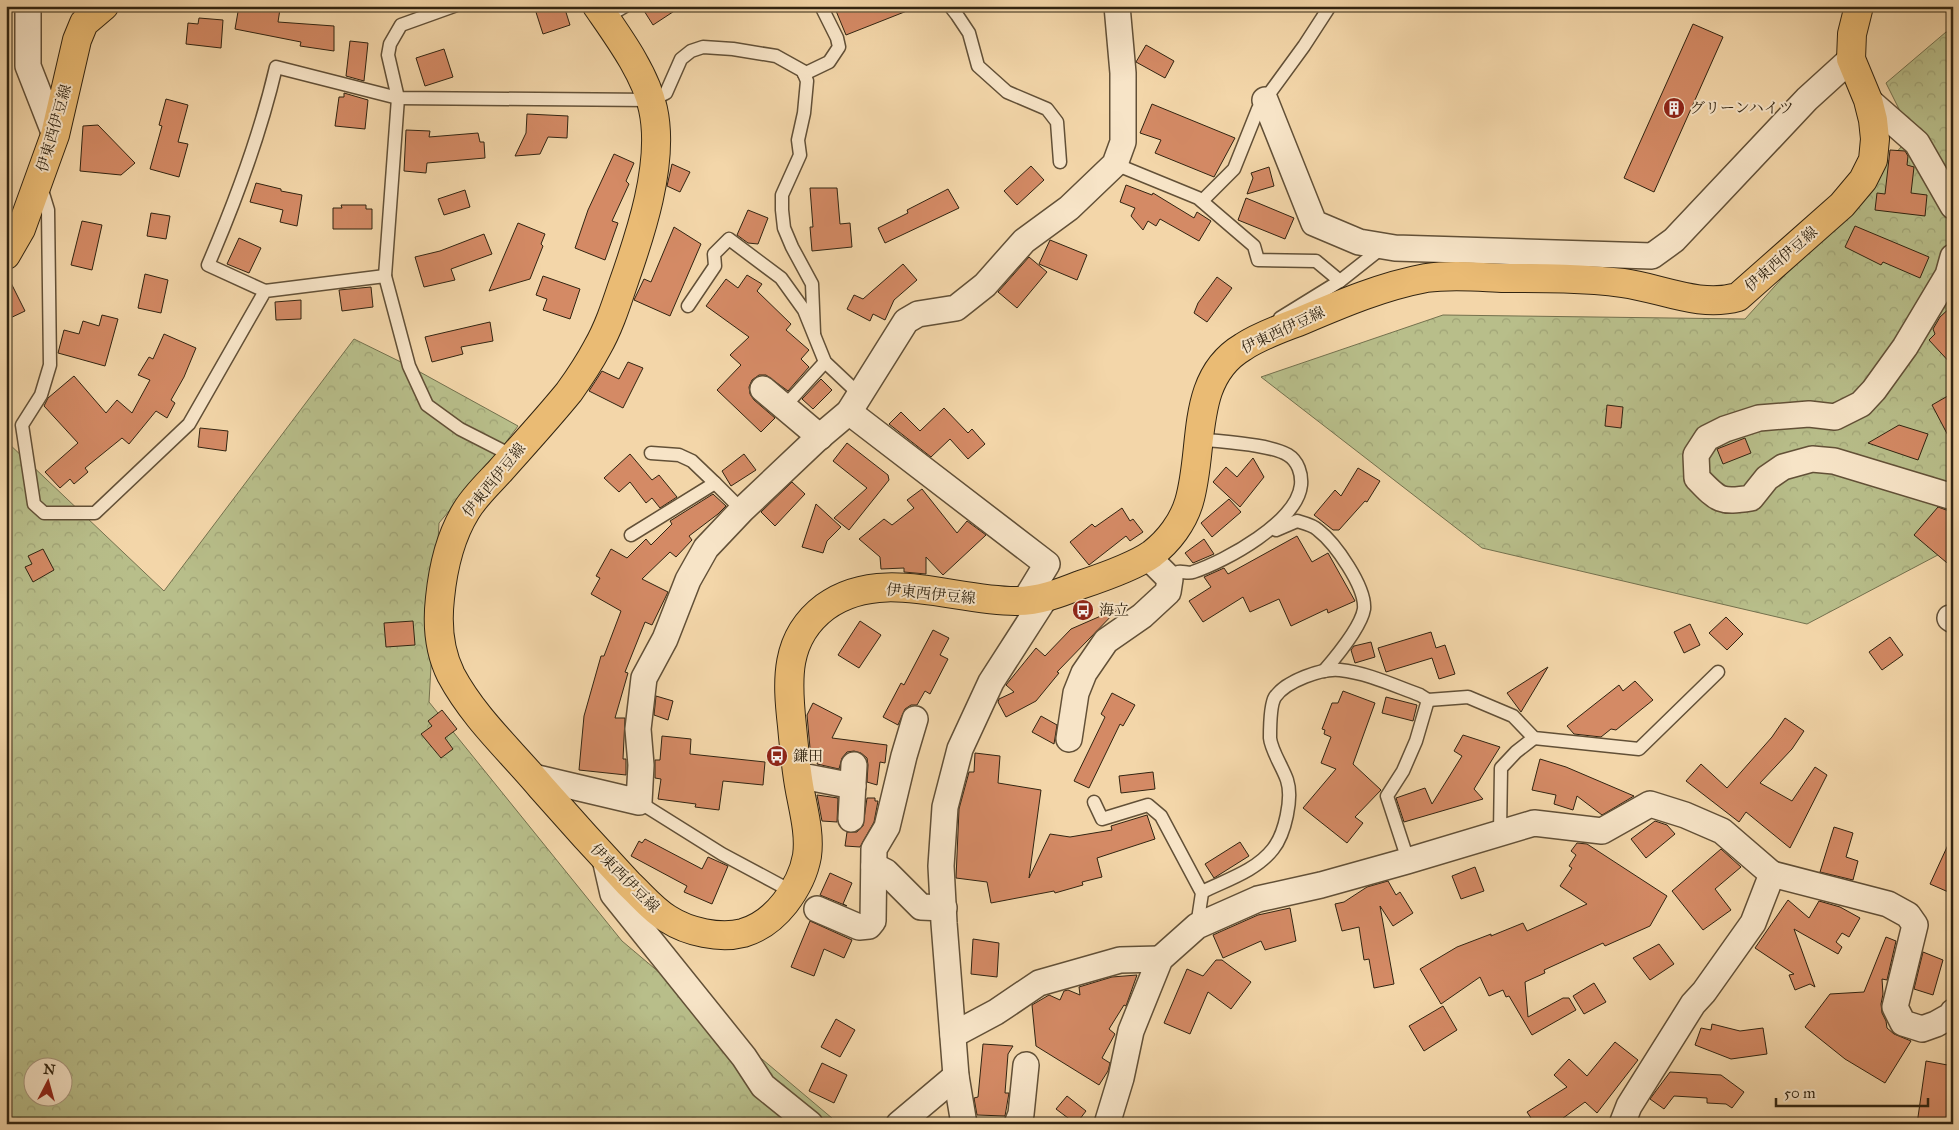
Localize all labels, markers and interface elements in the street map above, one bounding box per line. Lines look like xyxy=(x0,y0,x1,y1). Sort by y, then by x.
street label: 伊東西伊豆線 xyxy=(33,82,75,174)
building icon: グリーンハイツ xyxy=(1662,96,1686,120)
place label: グリーンハイツ xyxy=(1690,99,1794,117)
street label: 伊東西伊豆線 xyxy=(1741,223,1821,295)
street label: 伊東西伊豆線 xyxy=(1238,303,1328,357)
street label: 伊東西伊豆線 xyxy=(459,439,529,521)
street label: 伊東西伊豆線 xyxy=(885,580,977,608)
bus stop icon: 海立 xyxy=(1071,598,1095,622)
place label: 海立 xyxy=(1099,601,1129,619)
bus stop icon: 鎌田 xyxy=(765,744,789,768)
place label: 鎌田 xyxy=(793,747,823,765)
street label: 伊東西伊豆線 xyxy=(587,840,663,916)
north arrow xyxy=(22,1058,72,1108)
text: N xyxy=(43,1060,56,1079)
scale bar xyxy=(1776,1075,1929,1107)
text: 50 m xyxy=(1784,1084,1816,1102)

